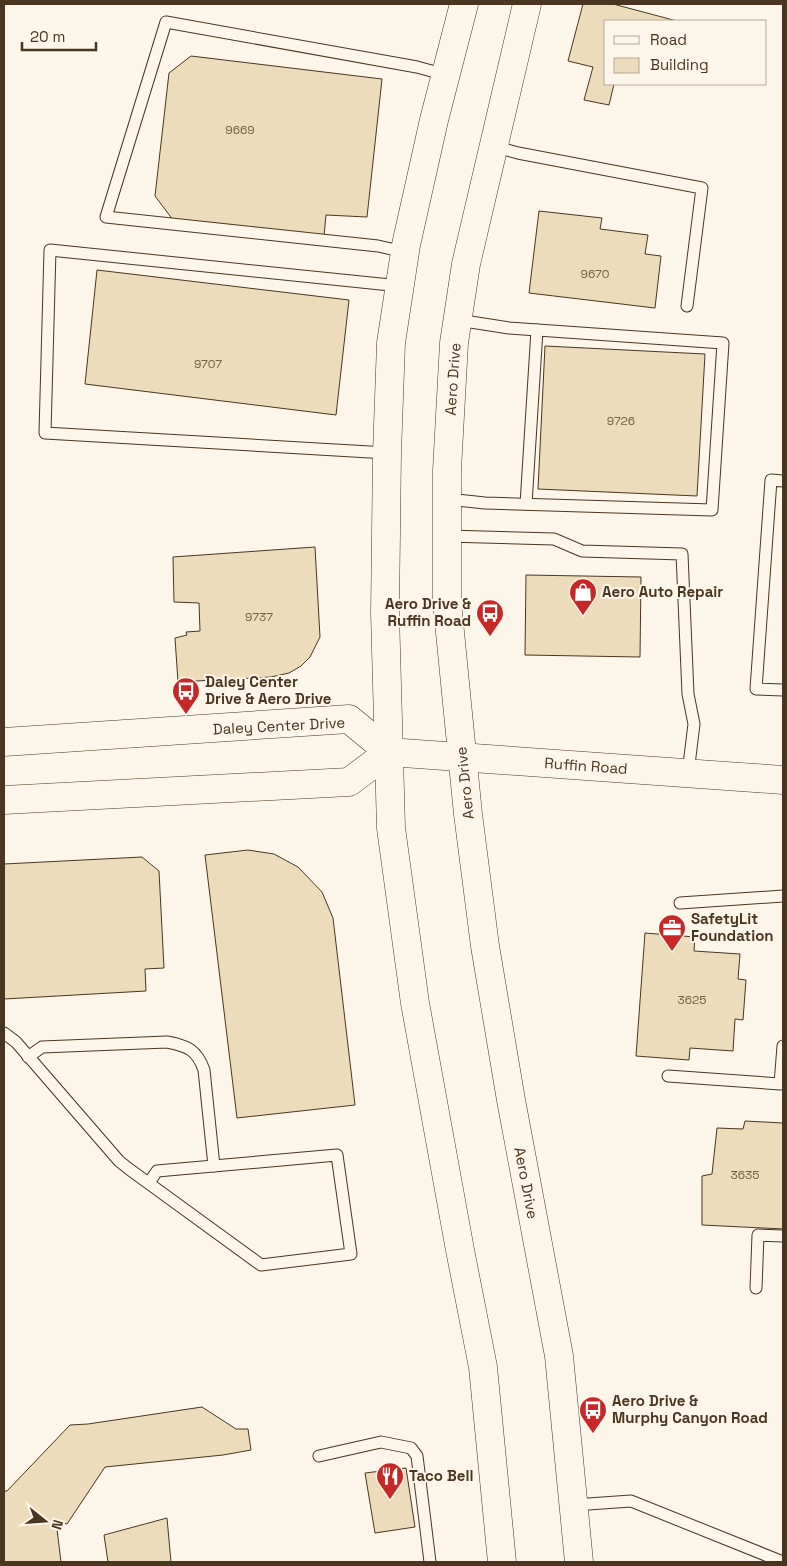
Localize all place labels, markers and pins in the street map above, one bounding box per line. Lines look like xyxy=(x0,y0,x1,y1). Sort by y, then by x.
shop icon: Aero Auto Repair xyxy=(568,577,598,616)
place label: Aero Auto Repair xyxy=(602,582,723,601)
place label: Aero Drive & Ruffin Road xyxy=(385,594,471,630)
bus stop icon: Aero Drive & Ruffin Road xyxy=(475,598,505,637)
place label: Daley Center Drive & Aero Drive xyxy=(205,672,332,708)
bus stop icon: Daley Center Drive & Aero Drive xyxy=(171,676,201,715)
place label: SafetyLit Foundation xyxy=(691,909,774,945)
office icon: SafetyLit Foundation xyxy=(657,913,687,952)
place label: Aero Drive & Murphy Canyon Road xyxy=(612,1391,768,1427)
bus stop icon: Aero Drive & Murphy Canyon Road xyxy=(578,1395,608,1434)
restaurant icon: Taco Bell xyxy=(375,1461,405,1500)
place label: Taco Bell xyxy=(409,1466,473,1485)

